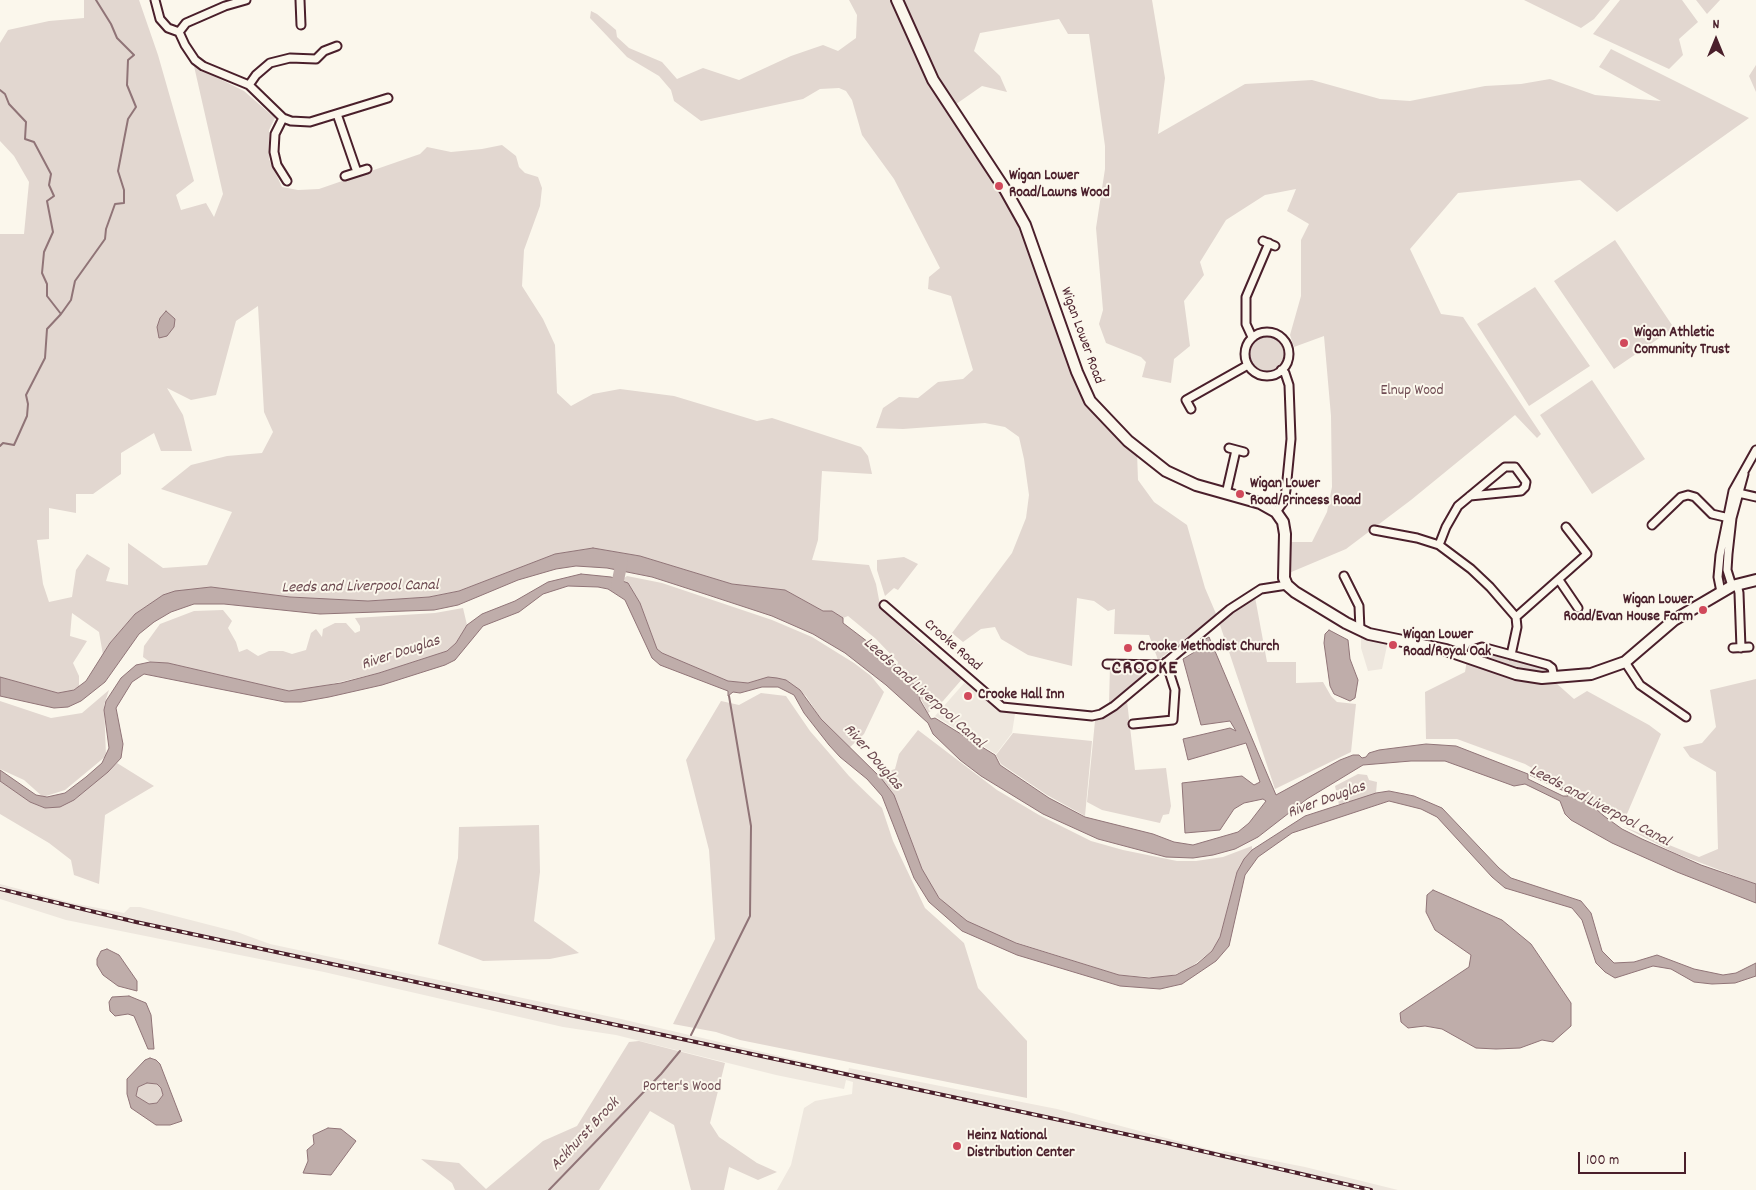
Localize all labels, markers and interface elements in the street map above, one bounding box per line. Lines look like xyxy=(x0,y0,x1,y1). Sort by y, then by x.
north arrow xyxy=(1691,15,1741,65)
text: N xyxy=(1713,15,1719,35)
place label: Wigan Lower Road/Lawns Wood xyxy=(1009,168,1110,203)
marker: Wigan Lower Road/Lawns Wood xyxy=(993,180,1005,192)
street label: Wigan Lower Road xyxy=(1055,285,1107,387)
place label: Wigan Athletic Community Trust xyxy=(1634,325,1730,360)
marker: Wigan Athletic Community Trust xyxy=(1618,337,1630,349)
park label: Elnup Wood xyxy=(1380,383,1444,401)
place label: Wigan Lower Road/Princess Road xyxy=(1250,476,1361,511)
marker: Wigan Lower Road/Princess Road xyxy=(1234,488,1246,500)
water label: Leeds and Liverpool Canal xyxy=(281,577,439,599)
place label: Wigan Lower Road/Evan House Farm xyxy=(1563,592,1693,627)
marker: Wigan Lower Road/Evan House Farm xyxy=(1697,604,1709,616)
street label: Crooke Road xyxy=(919,616,985,676)
place label: Wigan Lower Road/Royal Oak xyxy=(1403,627,1491,662)
water label: River Douglas xyxy=(359,632,443,676)
water label: Leeds and Liverpool Canal xyxy=(858,634,988,754)
place label: Crooke Methodist Church xyxy=(1138,639,1279,657)
marker: Wigan Lower Road/Royal Oak xyxy=(1387,639,1399,651)
marker: Crooke Methodist Church xyxy=(1122,642,1134,654)
district label: CROOKE xyxy=(1111,658,1179,682)
place label: Crooke Hall Inn xyxy=(978,687,1064,705)
marker: Crooke Hall Inn xyxy=(962,690,974,702)
water label: River Douglas xyxy=(838,721,906,795)
water label: Leeds and Liverpool Canal xyxy=(1525,762,1673,852)
water label: River Douglas xyxy=(1285,778,1369,824)
park label: Porter's Wood xyxy=(643,1079,721,1097)
water label: Ackhurst Brook xyxy=(547,1095,625,1175)
place label: Heinz National Distribution Center xyxy=(967,1128,1075,1163)
marker: Heinz National Distribution Center xyxy=(951,1140,963,1152)
scale bar xyxy=(1581,1142,1688,1174)
text: 100 m xyxy=(1586,1150,1619,1172)

